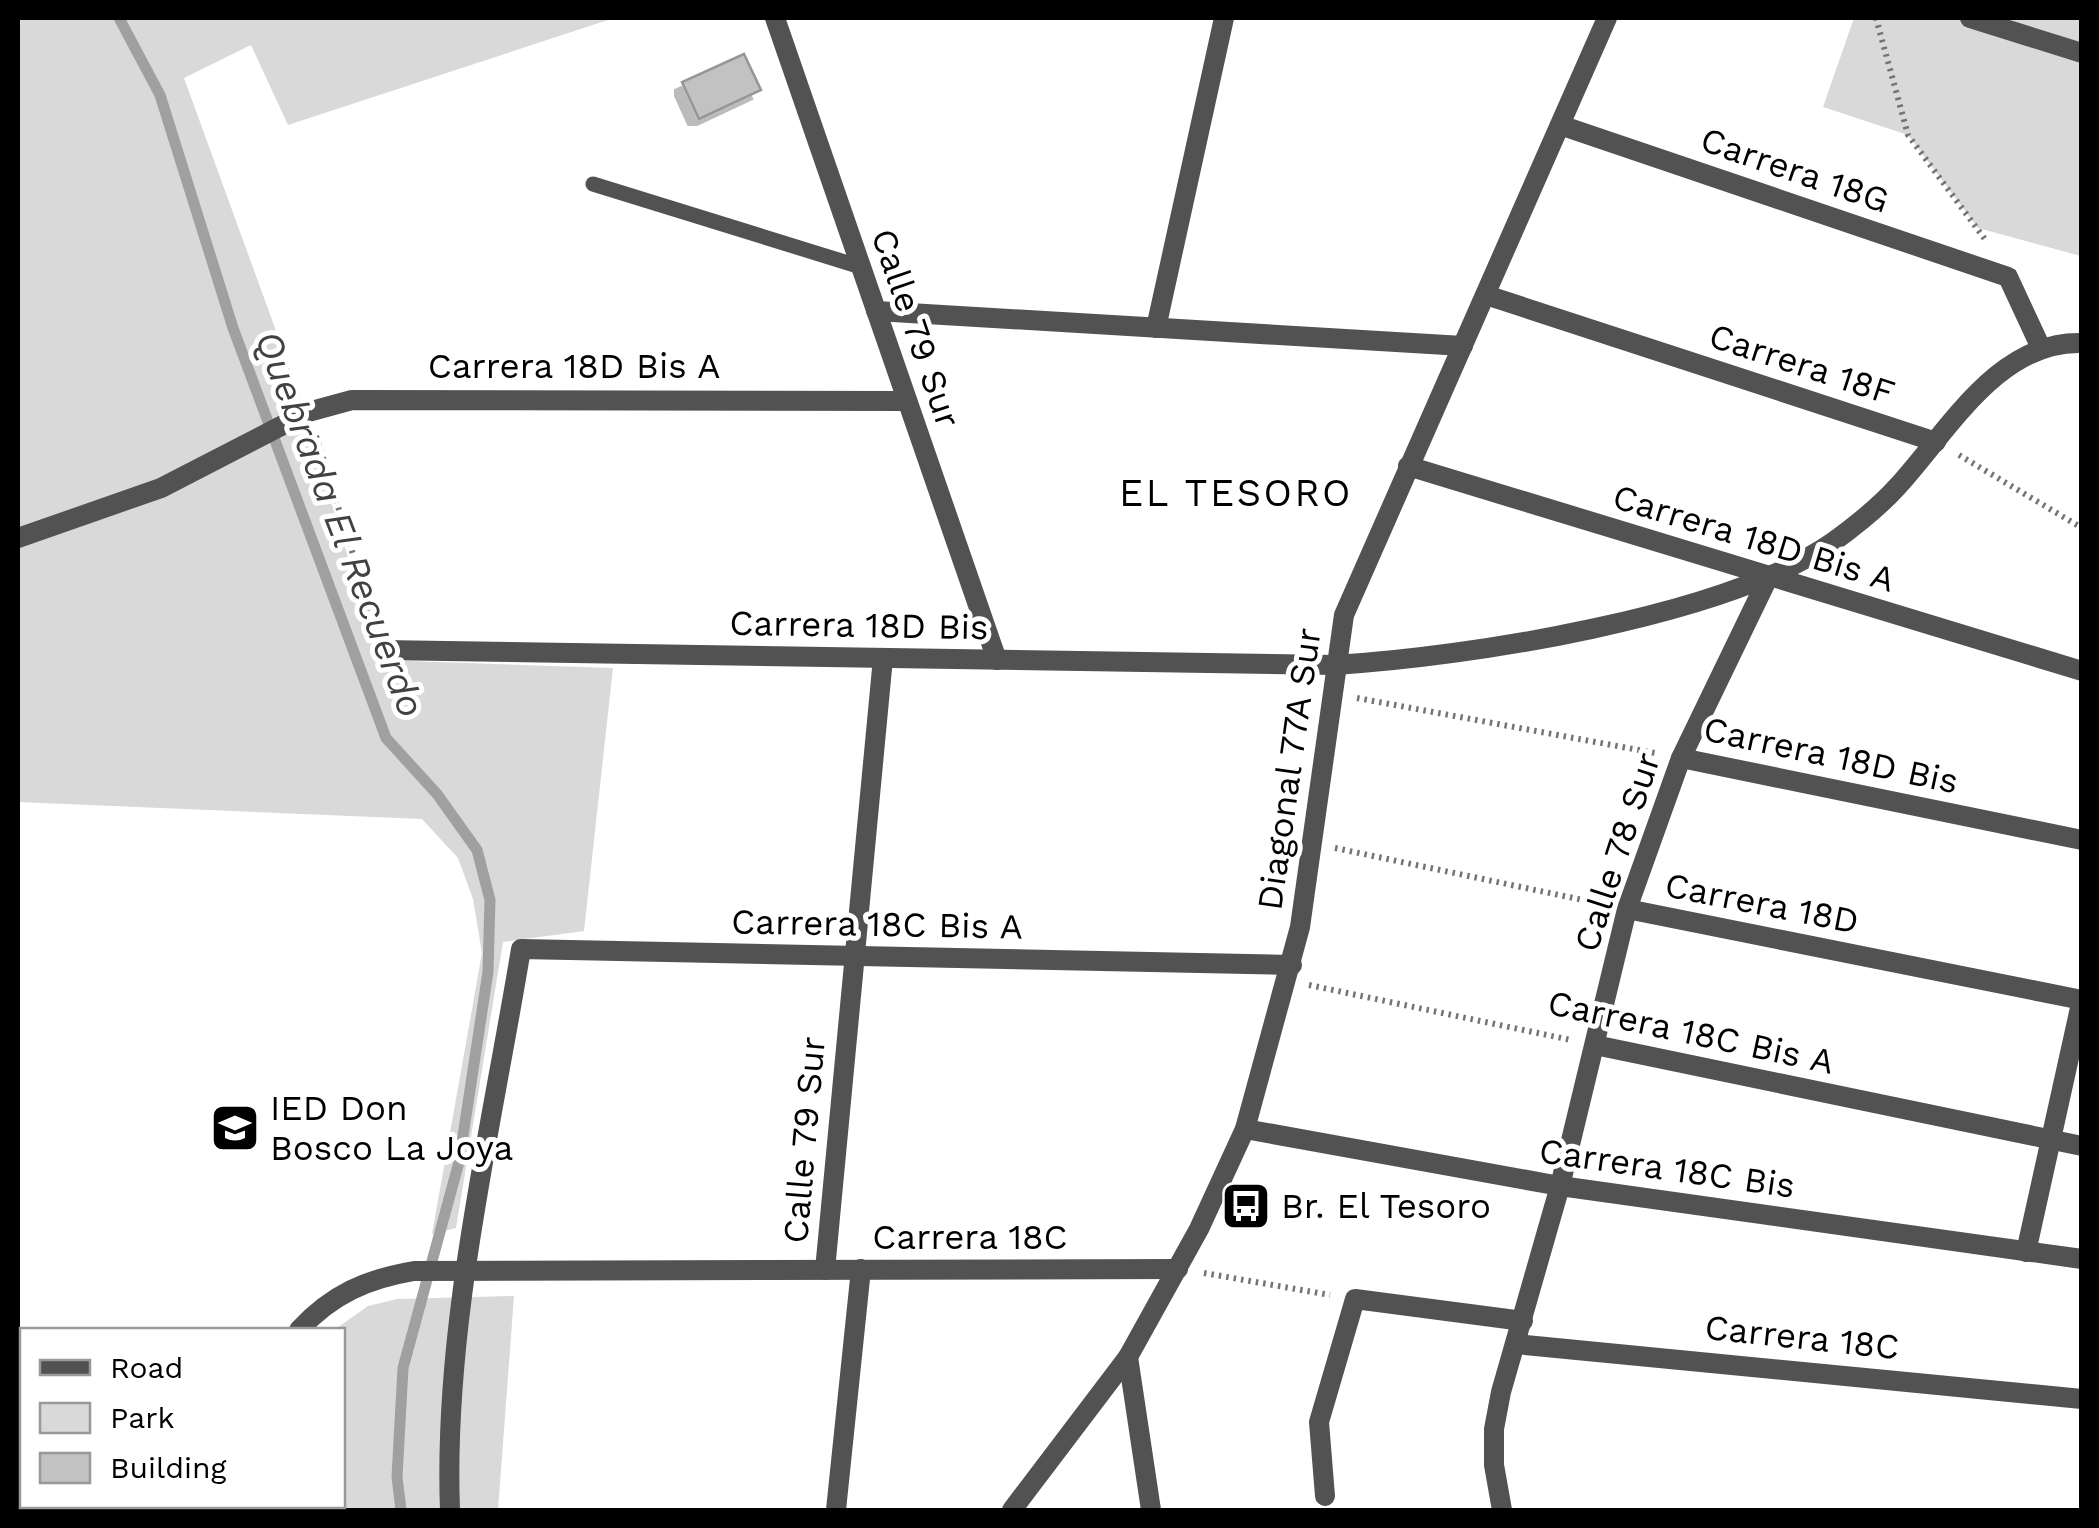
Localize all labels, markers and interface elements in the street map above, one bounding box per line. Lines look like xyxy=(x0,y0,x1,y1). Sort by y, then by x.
street label: Carrera 18G xyxy=(1695,118,1895,222)
street label: Calle 79 Sur xyxy=(862,223,970,433)
street label: Carrera 18F xyxy=(1704,314,1900,414)
water label: Quebrada El Recuerdo xyxy=(246,325,434,723)
street label: Carrera 18D Bis A xyxy=(428,345,720,387)
district label: EL TESORO xyxy=(1119,471,1353,515)
street label: Carrera 18D Bis A xyxy=(1608,475,1900,601)
street label: Carrera 18D Bis xyxy=(729,602,989,648)
street label: Diagonal 77A Sur xyxy=(1248,625,1330,913)
street label: Carrera 18D Bis xyxy=(1700,708,1962,802)
street label: Calle 78 Sur xyxy=(1565,747,1669,957)
street label: Carrera 18D xyxy=(1662,864,1862,942)
street label: Carrera 18C Bis A xyxy=(731,900,1023,948)
street label: Carrera 18C Bis A xyxy=(1544,981,1838,1083)
street label: Calle 79 Sur xyxy=(774,1035,834,1245)
place label: IED Don Bosco La Joya xyxy=(270,1087,513,1169)
school or university icon: IED Don Bosco La Joya xyxy=(209,1102,261,1154)
street label: Carrera 18C Bis xyxy=(1536,1129,1798,1207)
bus stop icon: Br. El Tesoro xyxy=(1220,1180,1272,1232)
place label: Br. El Tesoro xyxy=(1281,1185,1491,1227)
street label: Carrera 18C xyxy=(872,1216,1068,1258)
street label: Carrera 18C xyxy=(1703,1306,1901,1368)
legend xyxy=(20,1328,345,1508)
text: Road xyxy=(110,1350,183,1385)
text: Park xyxy=(110,1400,175,1435)
text: Building xyxy=(110,1450,227,1485)

